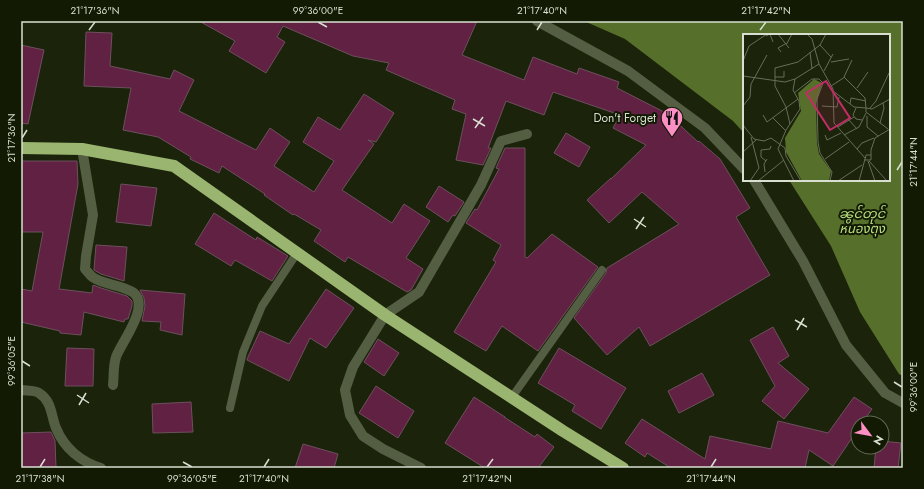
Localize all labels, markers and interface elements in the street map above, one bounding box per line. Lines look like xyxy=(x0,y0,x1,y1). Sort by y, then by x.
text: 21°17'36"N xyxy=(70,3,120,18)
text: 99°36'00"E xyxy=(293,3,343,18)
text: 21°17'40"N xyxy=(517,3,567,18)
text: 21°17'42"N xyxy=(741,3,791,18)
inset map xyxy=(743,34,890,181)
restaurant icon: Don't Forget xyxy=(659,105,685,138)
place label: Don't Forget xyxy=(593,109,656,127)
text: 21°17'36"N xyxy=(4,113,19,163)
text: 21°17'44"N xyxy=(906,137,921,187)
water label: ၼွင်တုင် หนองตุง xyxy=(839,204,887,238)
text: 99°36'05"E xyxy=(4,336,19,386)
text: 99°36'00"E xyxy=(906,362,921,412)
north arrow xyxy=(850,415,890,455)
text: N xyxy=(869,432,888,448)
text: 21°17'38"N xyxy=(16,471,64,486)
text: 99°36'05"E xyxy=(167,471,217,486)
text: 21°17'40"N xyxy=(239,471,289,486)
text: 21°17'42"N xyxy=(462,471,512,486)
text: 21°17'44"N xyxy=(686,471,736,486)

